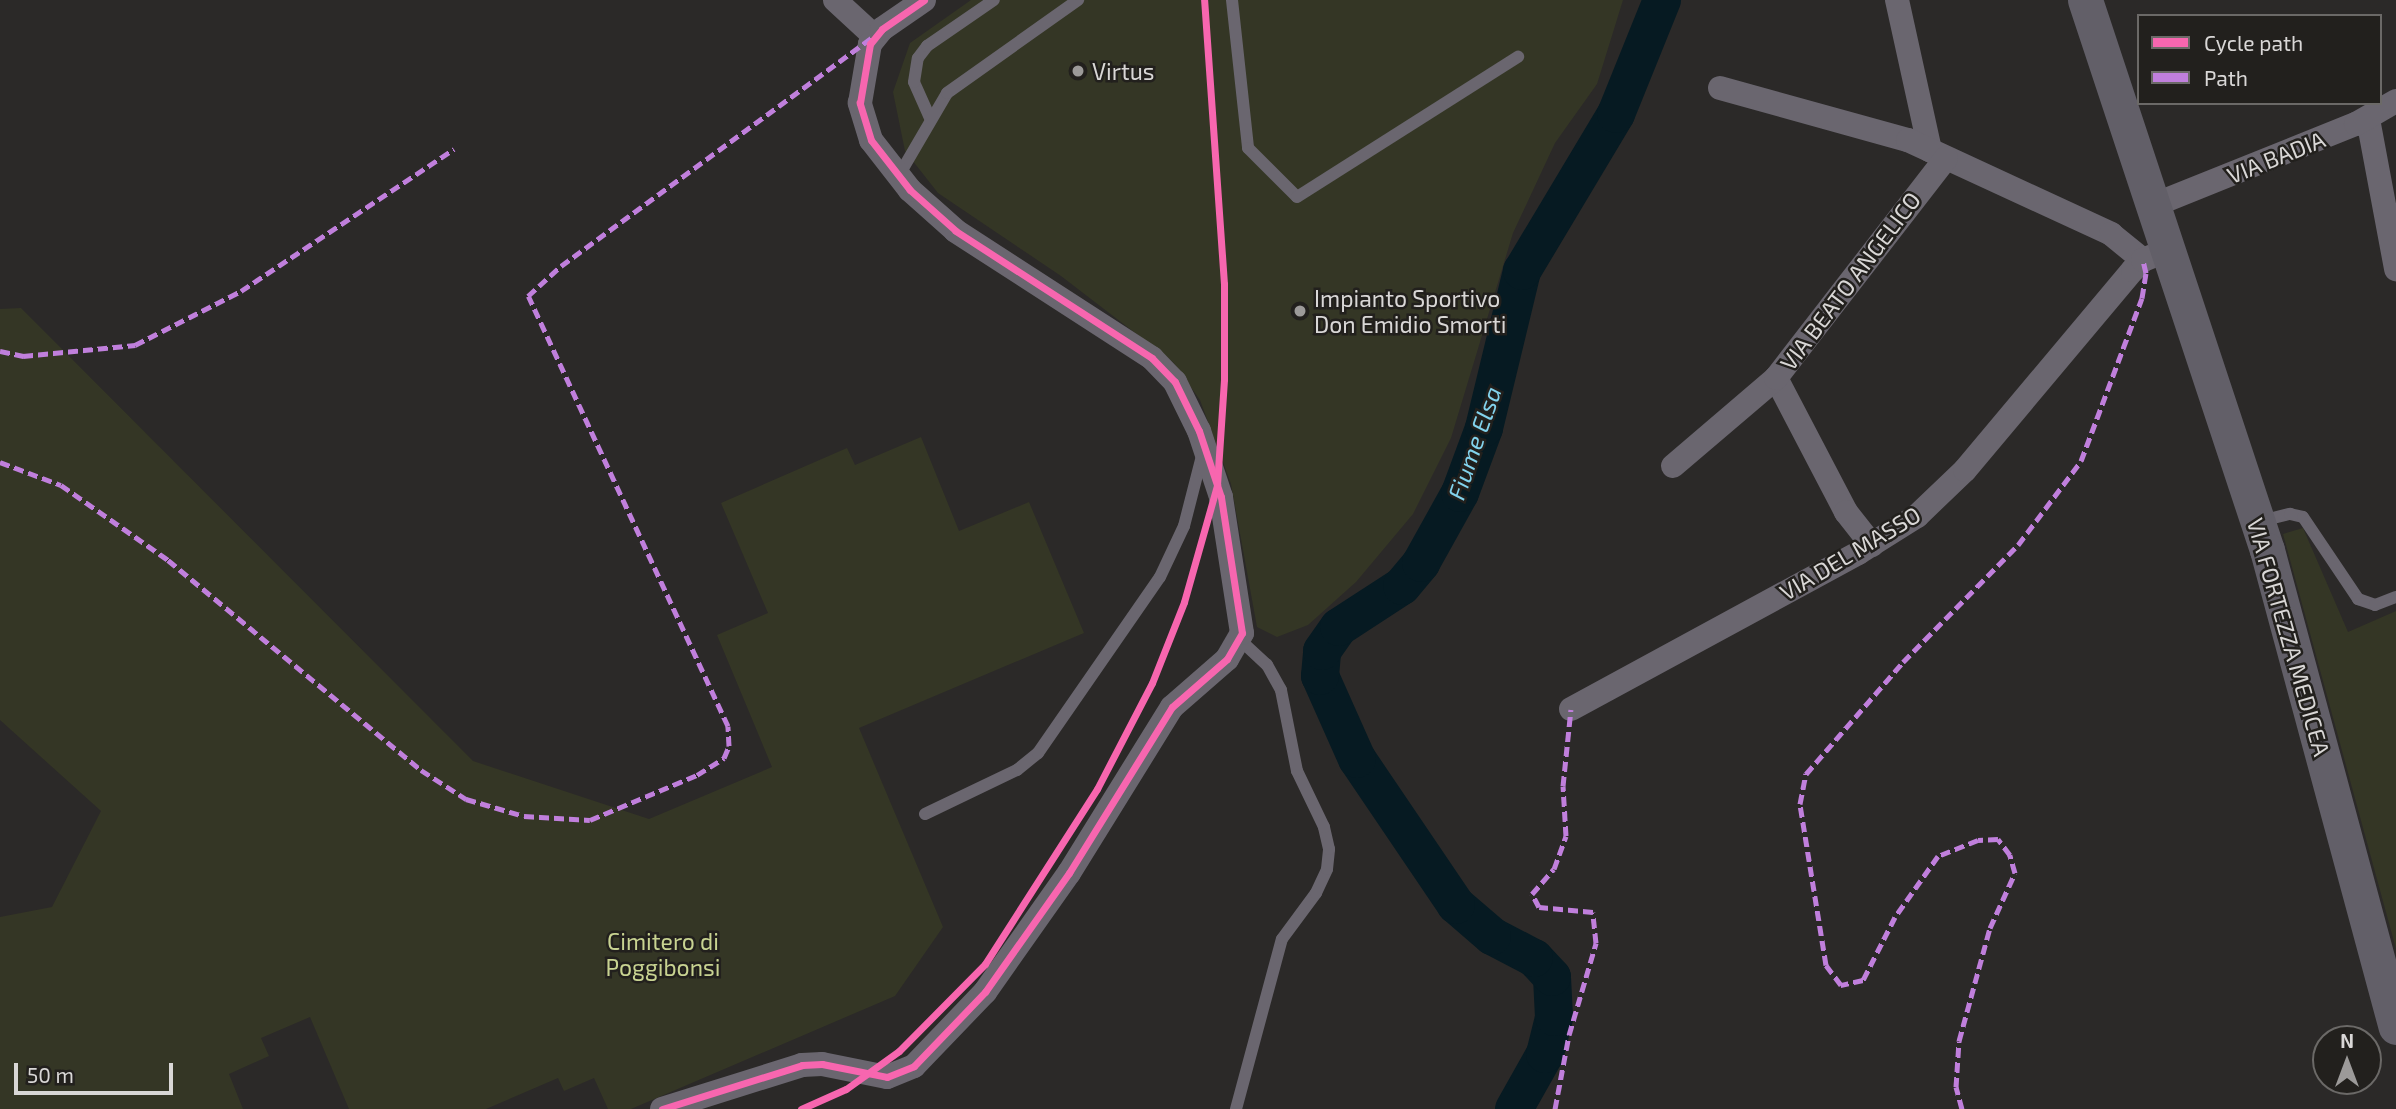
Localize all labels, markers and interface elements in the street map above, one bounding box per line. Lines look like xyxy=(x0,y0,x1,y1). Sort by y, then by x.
legend xyxy=(2137,14,2382,105)
text: Cycle path xyxy=(2204,30,2303,55)
place label: Virtus xyxy=(1092,57,1154,85)
marker: Virtus xyxy=(1070,63,1086,79)
text: Path xyxy=(2204,65,2248,90)
street label: VIA BADIA xyxy=(2223,125,2329,189)
street label: VIA BEATO ANGELICO xyxy=(1774,186,1926,376)
place label: Impianto Sportivo Don Emidio Smorti xyxy=(1314,284,1506,338)
marker: Impianto Sportivo Don Emidio Smorti xyxy=(1292,303,1308,319)
water label: Fiume Elsa xyxy=(1441,383,1507,503)
street label: VIA DEL MASSO xyxy=(1774,500,1926,606)
street label: VIA FORTEZZA MEDICEA xyxy=(2242,514,2336,760)
park label: Cimitero di Poggibonsi xyxy=(606,927,720,981)
north arrow xyxy=(2312,1025,2382,1095)
text: N xyxy=(2340,1029,2354,1052)
scale bar xyxy=(18,1050,177,1094)
text: 50 m xyxy=(27,1062,74,1087)

